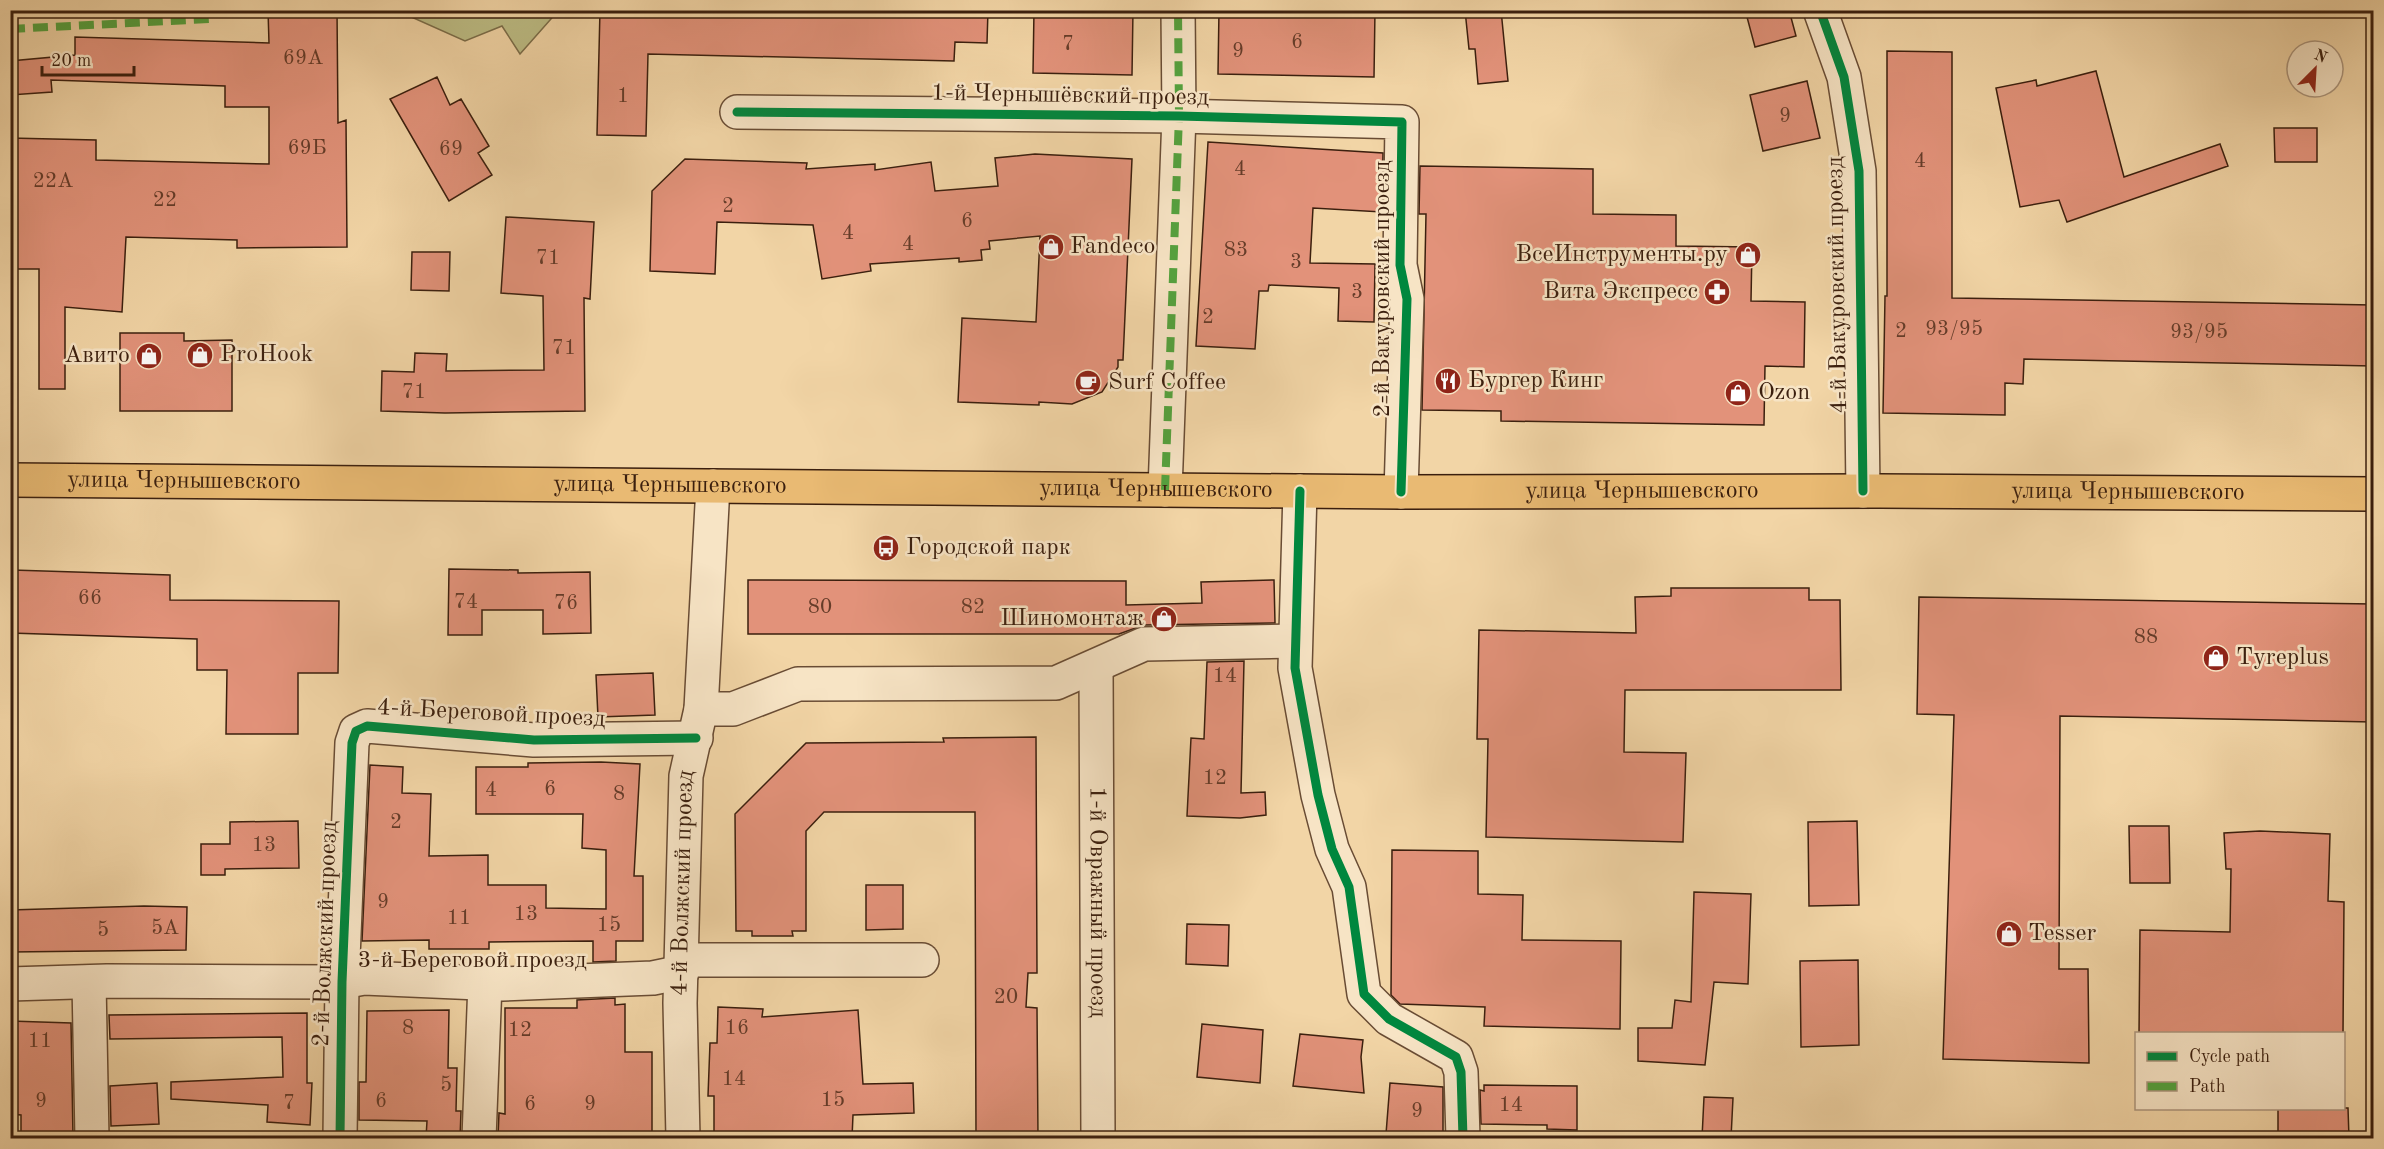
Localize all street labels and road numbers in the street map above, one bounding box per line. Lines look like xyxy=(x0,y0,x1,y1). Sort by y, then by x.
street label: 1-й Чернышёвский проезд xyxy=(931,82,1209,110)
street label: 4-й Вакуровский проезд xyxy=(1824,156,1852,414)
street label: 2-й Вакуровский проезд xyxy=(1371,160,1395,418)
street label: улица Чернышевского xyxy=(67,468,301,495)
street label: улица Чернышевского xyxy=(553,473,787,499)
street label: улица Чернышевского xyxy=(1039,477,1273,503)
street label: улица Чернышевского xyxy=(1525,479,1759,504)
street label: улица Чернышевского xyxy=(2011,480,2245,505)
street label: 4-й Береговой проезд xyxy=(376,696,606,732)
street label: 4-й Волжский проезд xyxy=(668,767,699,996)
street label: 1-й Овражный проезд xyxy=(1085,786,1109,1018)
street label: 2-й Волжский проезд xyxy=(310,820,342,1047)
street label: 3-й Береговой проезд xyxy=(358,949,587,973)

